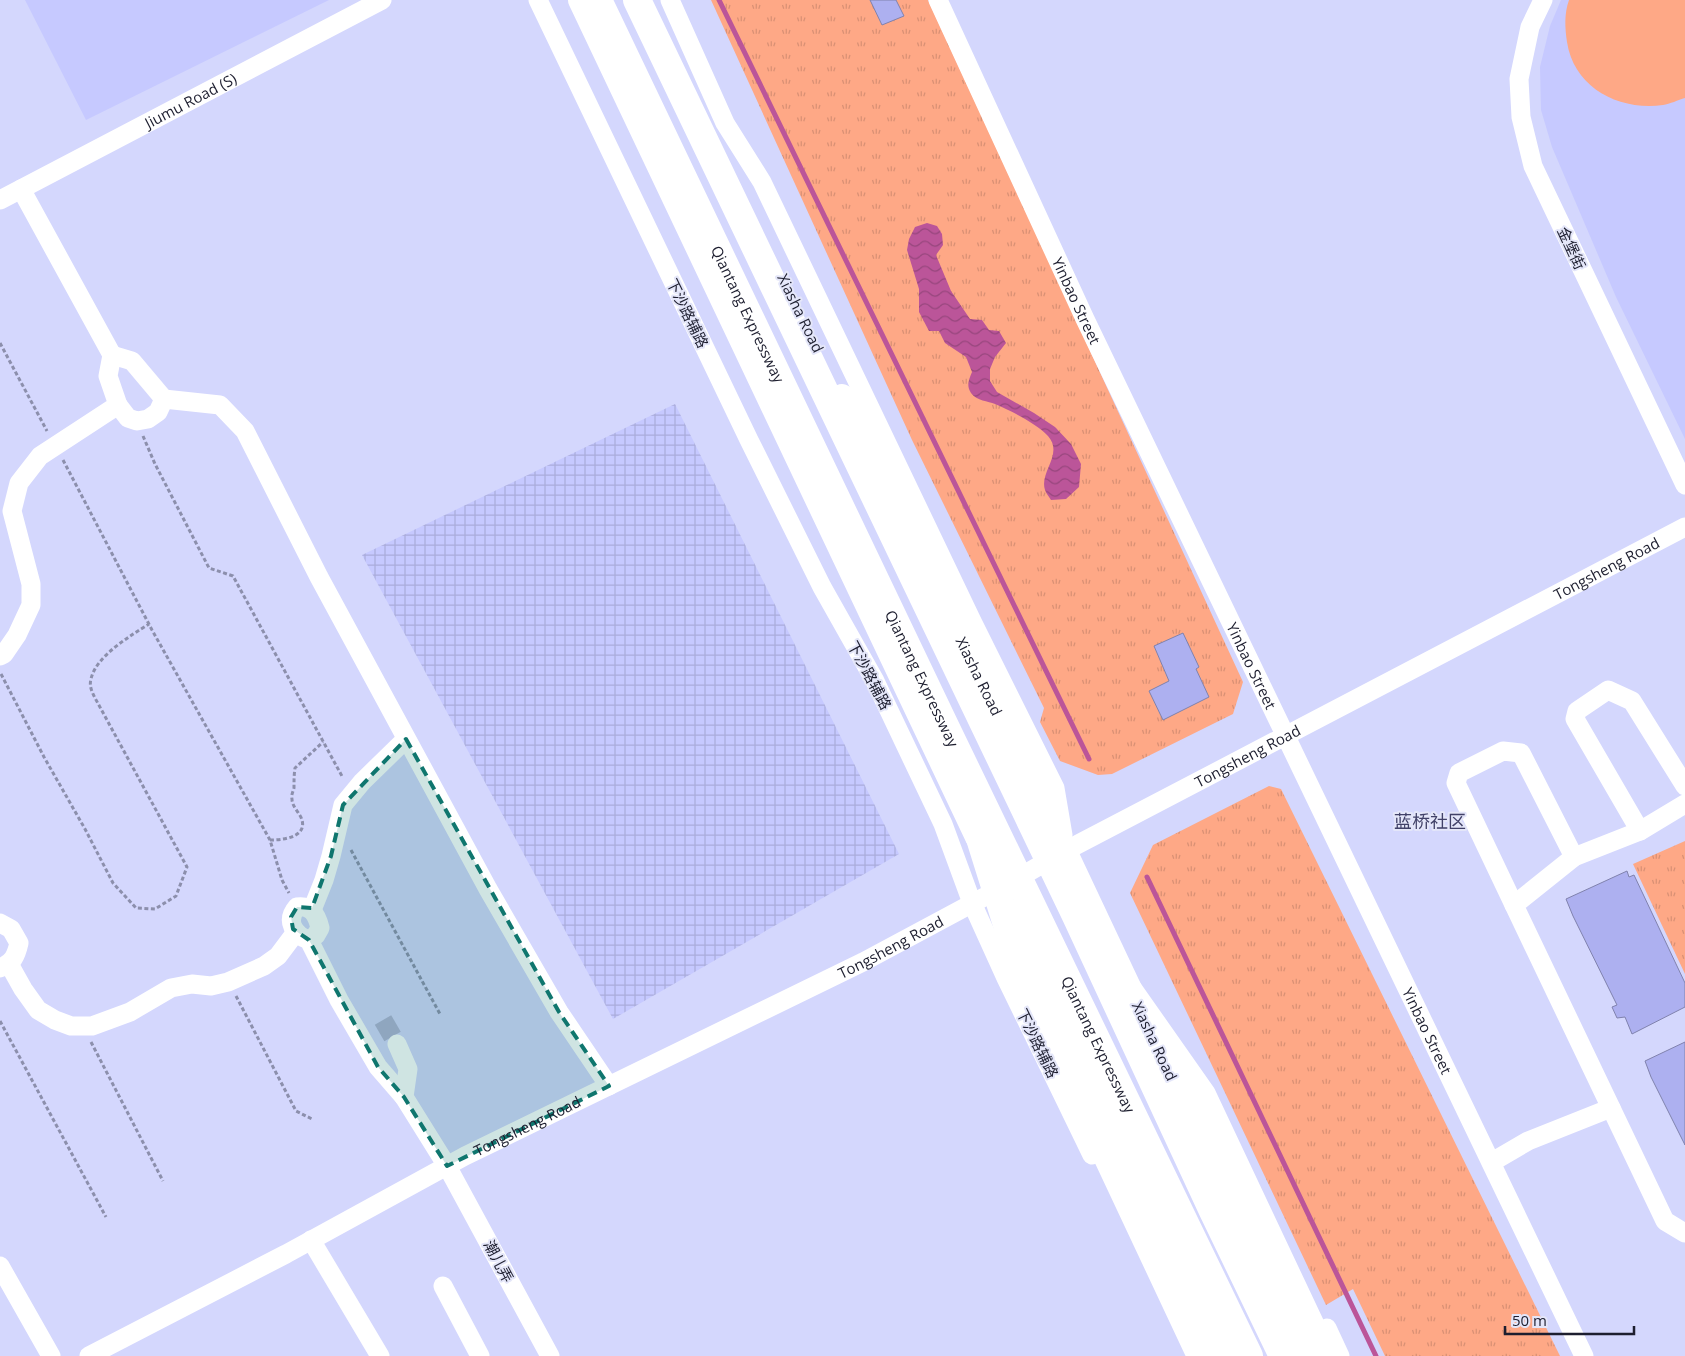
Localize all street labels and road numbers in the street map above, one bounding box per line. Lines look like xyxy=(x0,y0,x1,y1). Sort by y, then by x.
street label: Jiumu Road (S) xyxy=(139,68,240,133)
street label: 金堡街 xyxy=(1553,223,1591,273)
street label: Qiantang Expressway xyxy=(707,242,790,386)
street label: Yinbao Street xyxy=(1048,254,1106,347)
street label: Xiasha Road xyxy=(773,270,829,356)
street label: 下沙路辅路 xyxy=(663,275,713,351)
street label: Tongsheng Road xyxy=(1550,532,1663,604)
street label: Qiantang Expressway xyxy=(881,607,964,751)
street label: Yinbao Street xyxy=(1222,619,1281,712)
street label: Xiasha Road xyxy=(952,633,1007,719)
street label: 下沙路辅路 xyxy=(844,637,896,713)
street label: Tongsheng Road xyxy=(1191,720,1304,792)
street label: Tongsheng Road xyxy=(834,911,947,983)
street label: Qiantang Expressway xyxy=(1057,972,1140,1116)
street label: Yinbao Street xyxy=(1398,984,1457,1077)
street label: Xiasha Road xyxy=(1128,998,1182,1084)
street label: 下沙路辅路 xyxy=(1013,1005,1063,1081)
street label: Tongsheng Road xyxy=(470,1091,584,1160)
street label: 潮儿弄 xyxy=(480,1236,518,1286)

